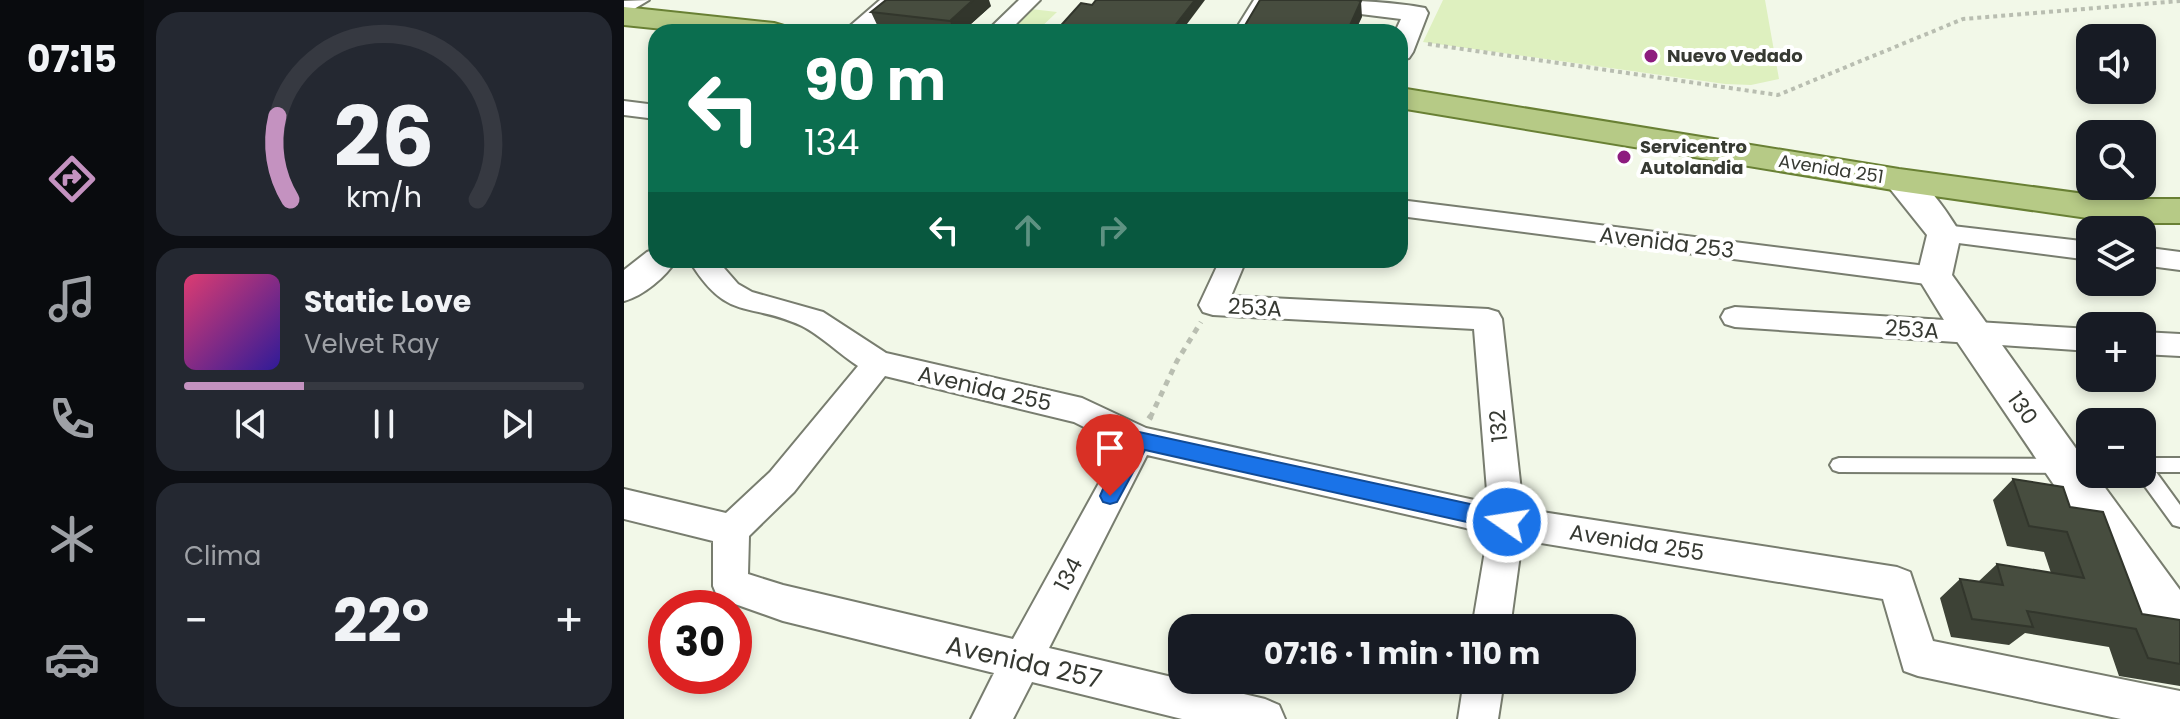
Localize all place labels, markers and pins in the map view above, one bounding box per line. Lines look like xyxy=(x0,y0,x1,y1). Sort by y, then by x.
place label: Nuevo Vedado xyxy=(1667,43,1803,68)
marker: Nuevo Vedado xyxy=(1642,47,1660,65)
place label: Servicentro Autolandia xyxy=(1640,134,1747,180)
marker: Servicentro Autolandia xyxy=(1615,148,1633,166)
pin xyxy=(1076,414,1144,496)

